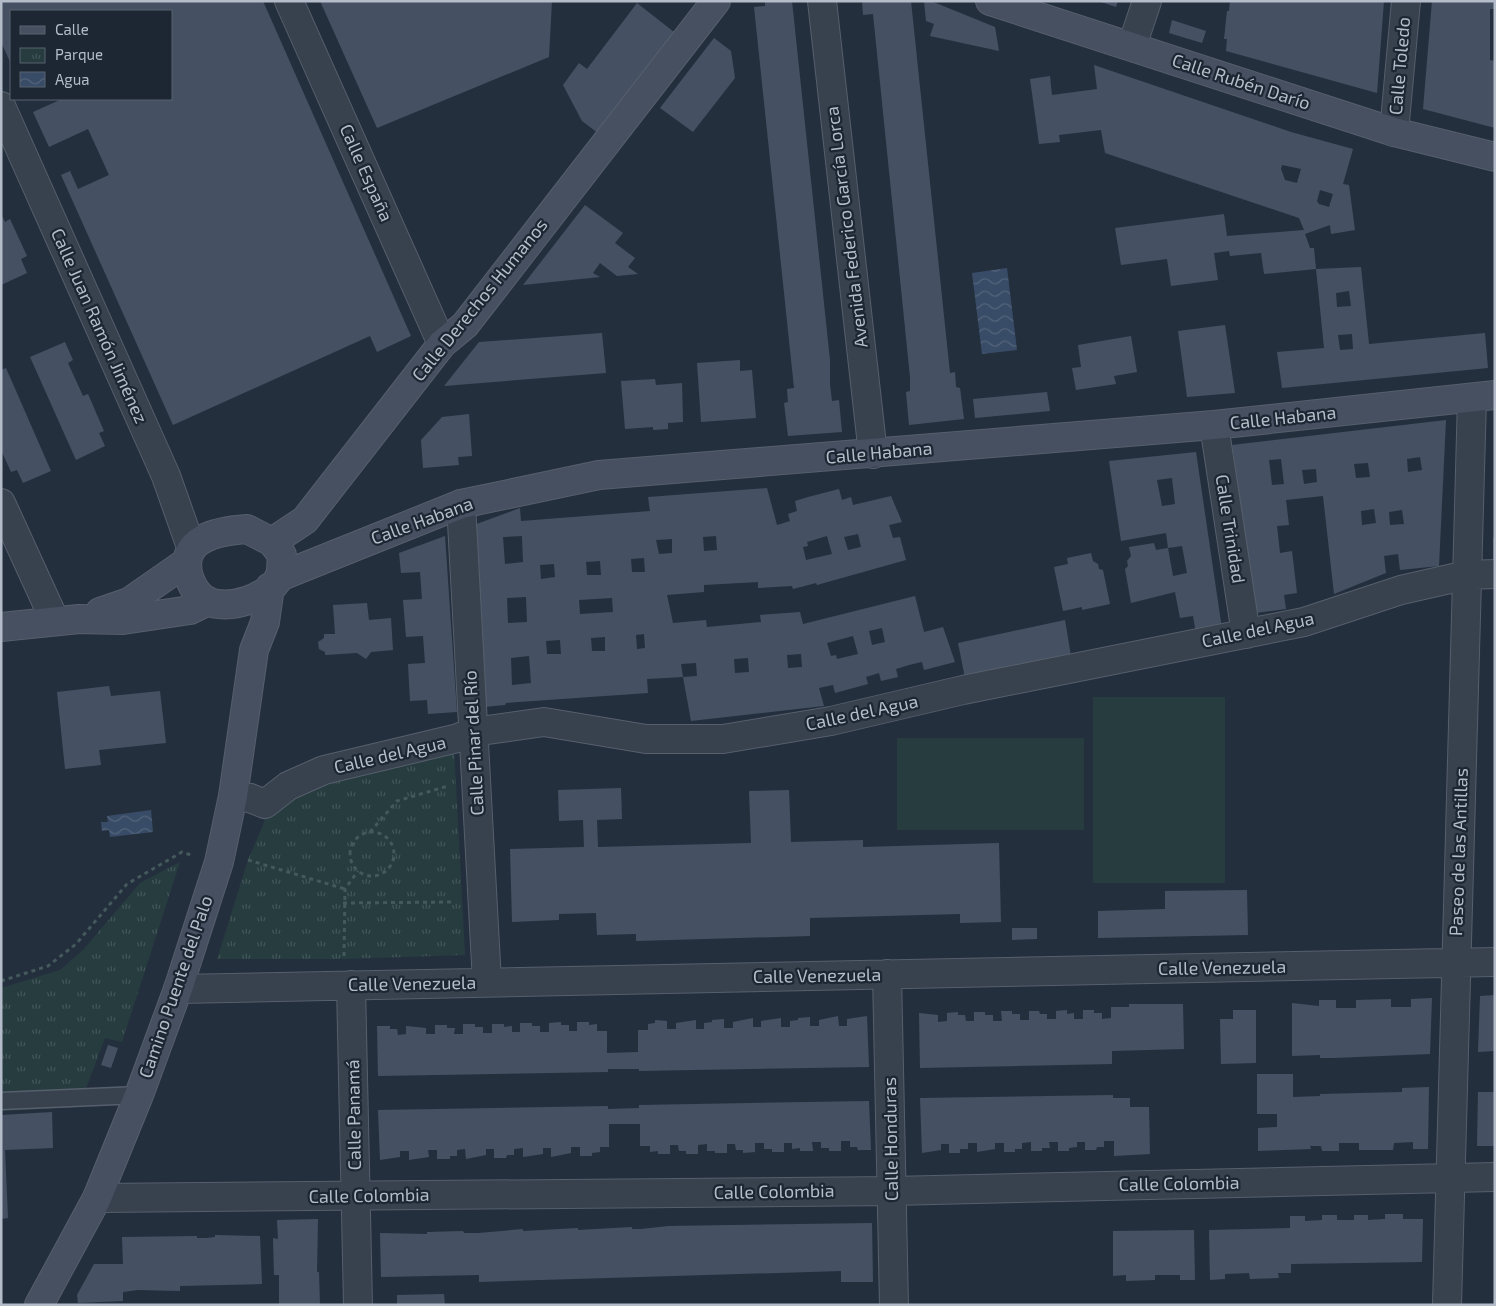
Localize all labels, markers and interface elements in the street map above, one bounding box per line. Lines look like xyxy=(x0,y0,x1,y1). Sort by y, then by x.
legend xyxy=(10,10,172,100)
street label: Calle Toledo xyxy=(1384,16,1414,116)
text: Calle xyxy=(55,20,89,38)
text: Parque xyxy=(55,45,103,63)
street label: Calle Rubén Darío xyxy=(1169,48,1313,114)
text: Agua xyxy=(55,70,90,88)
street label: Avenida Federico García Lorca xyxy=(820,105,872,349)
street label: Calle España xyxy=(336,120,398,225)
street label: Calle Derechos Humanos xyxy=(407,213,552,385)
street label: Calle Juan Ramón Jiménez xyxy=(47,225,153,427)
street label: Calle Habana xyxy=(1229,400,1337,434)
street label: Calle Habana xyxy=(825,436,933,468)
street label: Calle Trinidad xyxy=(1212,473,1250,585)
street label: Calle Habana xyxy=(368,491,476,549)
street label: Calle del Agua xyxy=(1200,606,1316,652)
street label: Calle Pinar del Río xyxy=(458,670,488,816)
street label: Calle del Agua xyxy=(804,689,920,735)
street label: Calle del Agua xyxy=(332,730,448,778)
street label: Paseo de las Antillas xyxy=(1444,768,1472,936)
street label: Camino Puente del Palo xyxy=(133,893,217,1081)
street label: Calle Venezuela xyxy=(1158,955,1286,979)
street label: Calle Venezuela xyxy=(753,963,881,987)
street label: Calle Venezuela xyxy=(348,971,476,995)
street label: Calle Panamá xyxy=(341,1059,365,1171)
street label: Calle Honduras xyxy=(878,1077,902,1201)
street label: Calle Colombia xyxy=(1118,1171,1240,1195)
street label: Calle Colombia xyxy=(713,1179,835,1203)
street label: Calle Colombia xyxy=(308,1183,430,1207)

